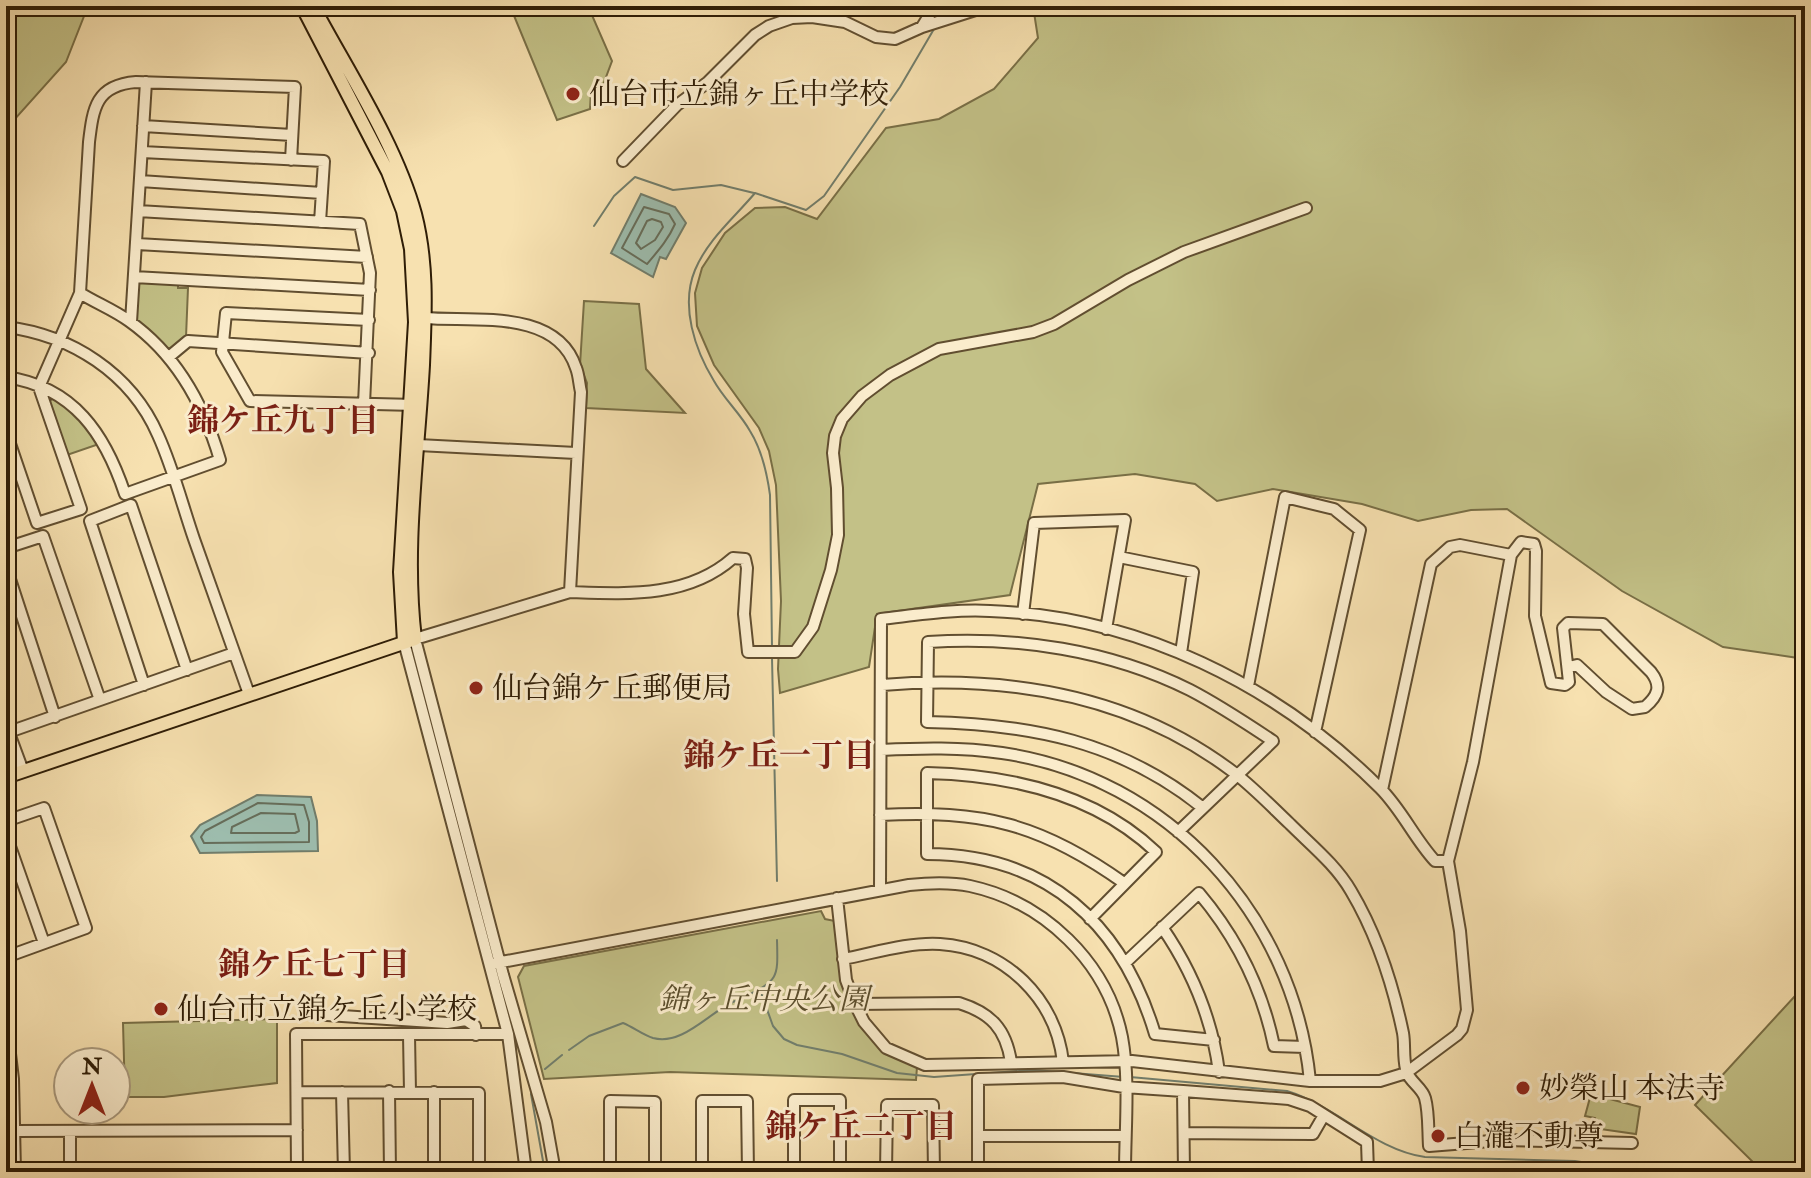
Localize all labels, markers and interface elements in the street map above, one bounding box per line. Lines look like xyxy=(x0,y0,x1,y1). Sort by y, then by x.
place label: 仙台市立錦ヶ丘中学校 xyxy=(589,76,889,113)
marker: 仙台市立錦ヶ丘中学校 xyxy=(564,85,582,103)
district label: 錦ケ丘九丁目 xyxy=(187,401,379,441)
place label: 仙台錦ケ丘郵便局 xyxy=(492,670,732,707)
marker: 仙台錦ケ丘郵便局 xyxy=(467,679,485,697)
district label: 錦ケ丘一丁目 xyxy=(683,736,875,776)
district label: 錦ケ丘七丁目 xyxy=(218,945,410,985)
park label: 錦ヶ丘中央公園 xyxy=(659,981,874,1018)
place label: 仙台市立錦ケ丘小学校 xyxy=(177,991,477,1028)
marker: 仙台市立錦ケ丘小学校 xyxy=(152,1000,170,1018)
north arrow xyxy=(52,1046,132,1126)
text: N xyxy=(81,1053,102,1081)
place label: 妙榮山 本法寺 xyxy=(1539,1070,1725,1107)
marker: 妙榮山 本法寺 xyxy=(1514,1079,1532,1097)
district label: 錦ケ丘二丁目 xyxy=(765,1107,957,1147)
place label: 白瀧不動尊 xyxy=(1454,1118,1604,1155)
marker: 白瀧不動尊 xyxy=(1429,1127,1447,1145)

